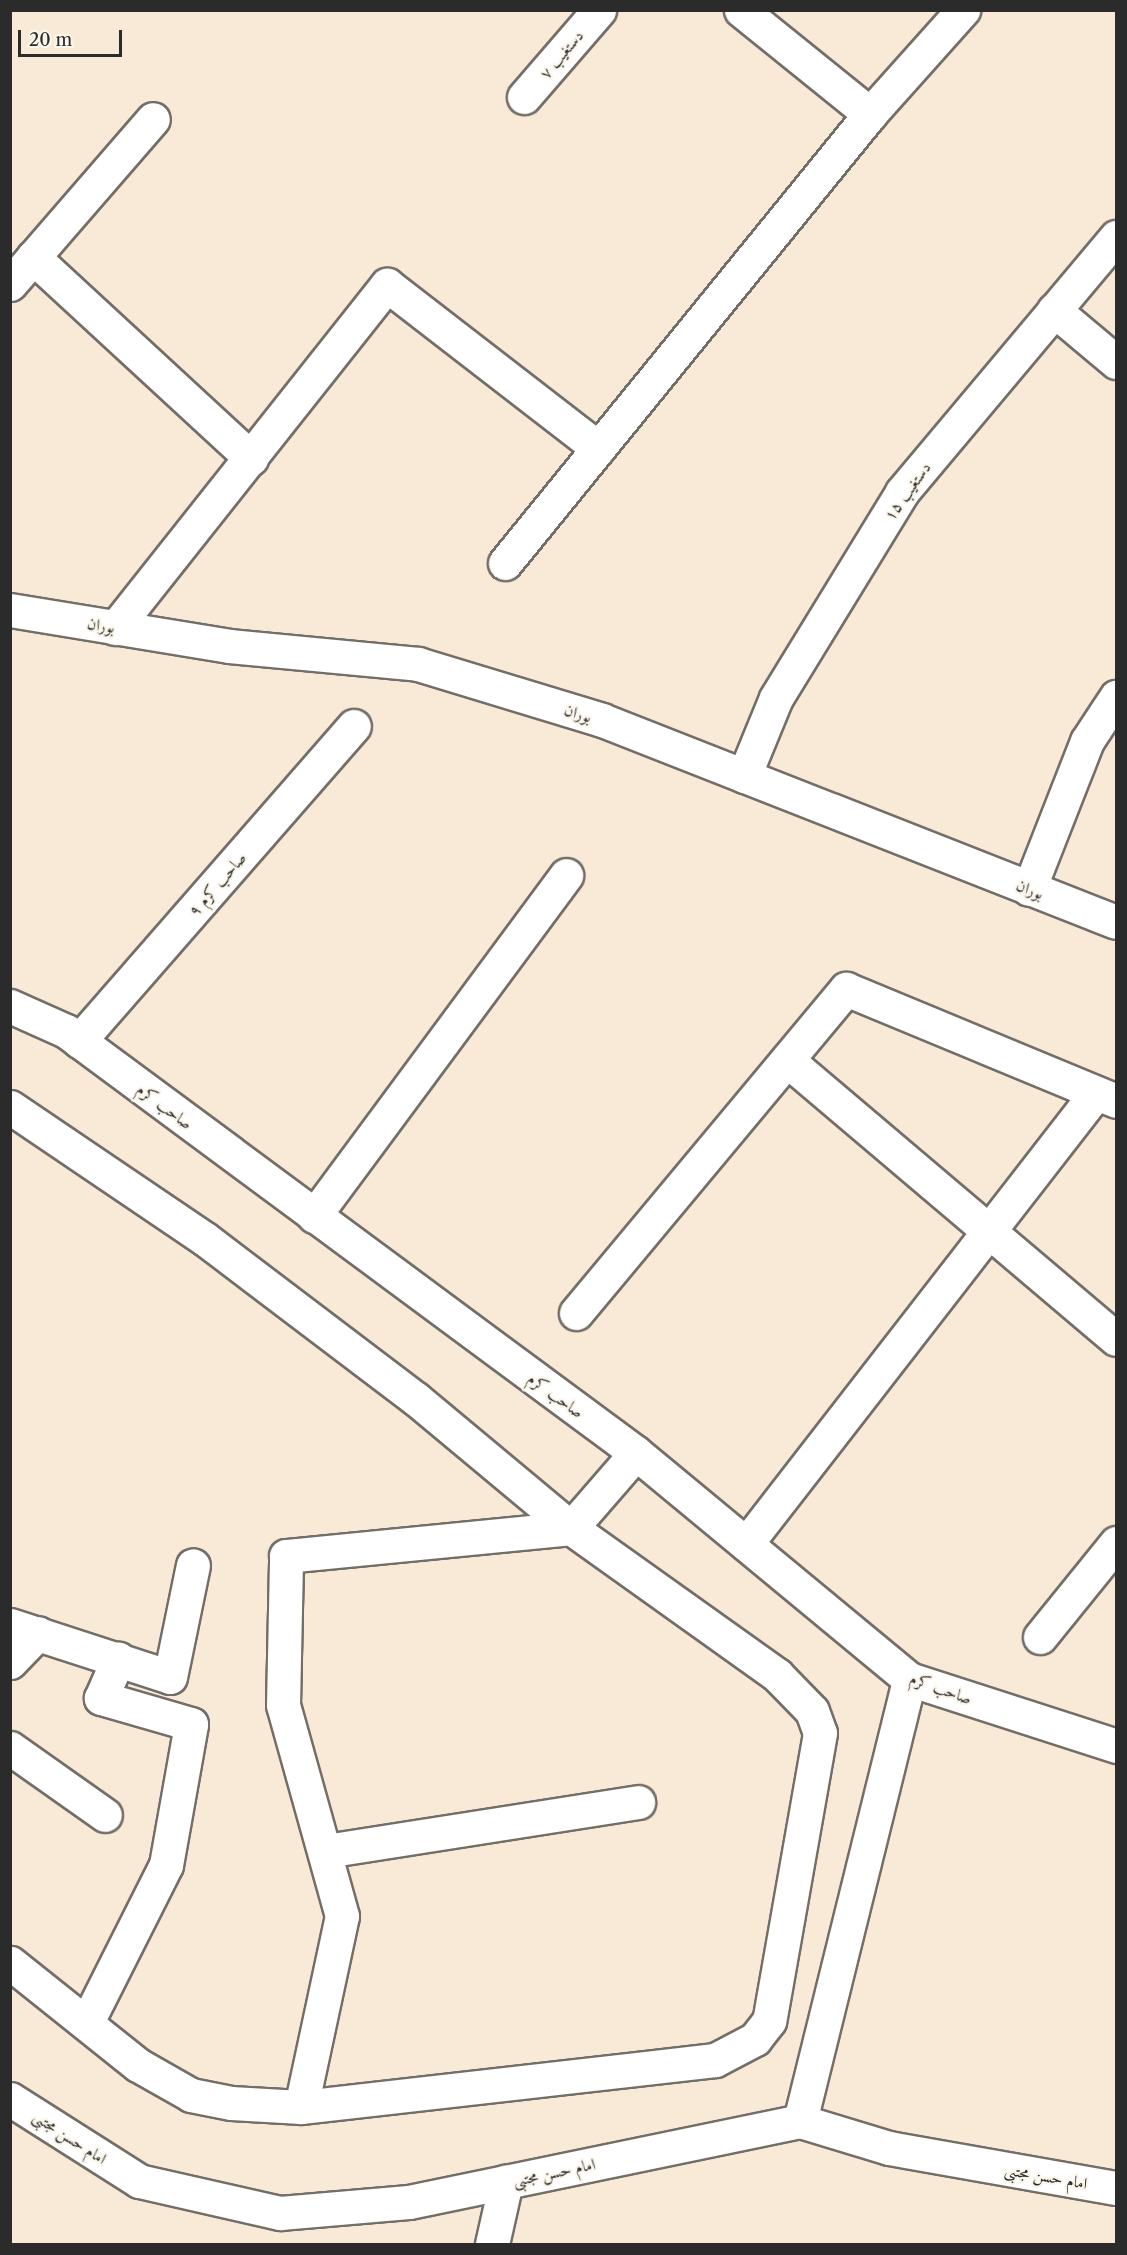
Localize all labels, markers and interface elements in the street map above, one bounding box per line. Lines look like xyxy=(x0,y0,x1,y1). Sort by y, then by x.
scale bar xyxy=(21,18,124,56)
street label: دستغیب ۷ xyxy=(535,26,587,82)
text: 20 m xyxy=(29,29,72,51)
street label: دستغیب ۱۵ xyxy=(880,458,934,524)
street label: بوران xyxy=(86,613,116,637)
street label: بوران xyxy=(562,700,594,726)
street label: صاحب کرم ۹ xyxy=(184,848,250,920)
street label: بوران xyxy=(1014,875,1046,903)
street label: صاحب کرم xyxy=(133,1079,197,1133)
street label: صاحب کرم xyxy=(524,1368,588,1422)
street label: صاحب کرم xyxy=(907,1668,975,1708)
street label: امام حسن مجتبی xyxy=(30,2106,110,2168)
street label: امام حسن مجتبی xyxy=(511,2154,597,2190)
street label: امام حسن مجتبی xyxy=(1003,2159,1089,2193)

